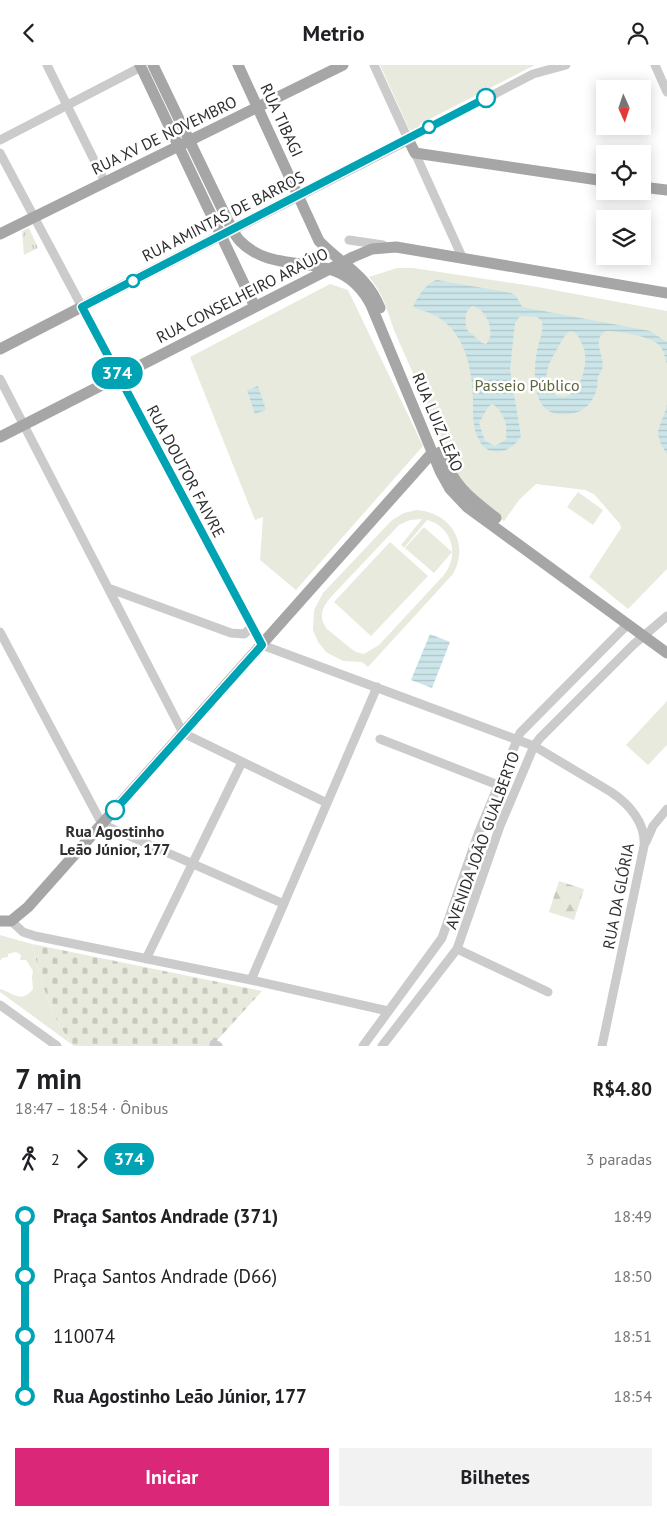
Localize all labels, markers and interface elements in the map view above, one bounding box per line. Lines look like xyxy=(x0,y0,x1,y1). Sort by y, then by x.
icon: back xyxy=(15,19,43,47)
text: Metrio xyxy=(303,19,364,47)
icon: person xyxy=(624,19,652,47)
street label: RUA TIBAGI xyxy=(256,80,308,160)
north arrow xyxy=(596,80,651,135)
map controls xyxy=(596,80,651,265)
unlabelled marker xyxy=(476,88,496,108)
street label: RUA XV DE NOVEMBRO xyxy=(88,91,240,179)
unlabelled marker xyxy=(422,120,436,134)
button: locate xyxy=(596,145,651,200)
street label: RUA AMINTAS DE BARROS xyxy=(138,166,308,266)
button: layers xyxy=(596,210,651,265)
street label: RUA CONSELHEIRO ARAÚJO xyxy=(153,243,331,347)
unlabelled marker xyxy=(126,274,140,288)
line badge: 374 xyxy=(88,357,146,389)
text: 374 xyxy=(102,361,132,384)
street label: RUA LUIZ LEÃO xyxy=(408,370,468,474)
park label: Passeio Público xyxy=(474,375,580,395)
street label: RUA DOUTOR FAIVRE xyxy=(143,401,229,541)
street label: AVENIDA JOÃO GUALBERTO xyxy=(441,748,523,932)
marker: Rua Agostinho Leão Júnior, 177 xyxy=(105,800,125,820)
place label: Rua Agostinho Leão Júnior, 177 xyxy=(60,821,170,859)
street label: RUA DA GLÓRIA xyxy=(598,841,638,951)
text: 7 min xyxy=(15,1060,82,1097)
text: R$4.80 xyxy=(593,1077,652,1101)
text: 18:47 – 18:54 · Ônibus xyxy=(15,1098,168,1118)
icon: walk xyxy=(15,1145,43,1173)
icon: forward xyxy=(68,1145,96,1173)
text: 374 xyxy=(114,1147,144,1170)
text: 2 xyxy=(51,1149,60,1169)
text: 3 paradas xyxy=(586,1149,652,1169)
text: Praça Santos Andrade (371) xyxy=(53,1204,278,1228)
text: 18:49 xyxy=(614,1206,652,1226)
text: Praça Santos Andrade (D66) xyxy=(53,1264,277,1288)
text: 18:50 xyxy=(614,1266,652,1286)
text: 110074 xyxy=(53,1324,115,1348)
text: 18:51 xyxy=(614,1326,652,1346)
text: Rua Agostinho Leão Júnior, 177 xyxy=(53,1384,307,1408)
text: 18:54 xyxy=(614,1386,652,1406)
button: Iniciar xyxy=(15,1448,329,1506)
button: Bilhetes xyxy=(339,1448,652,1506)

